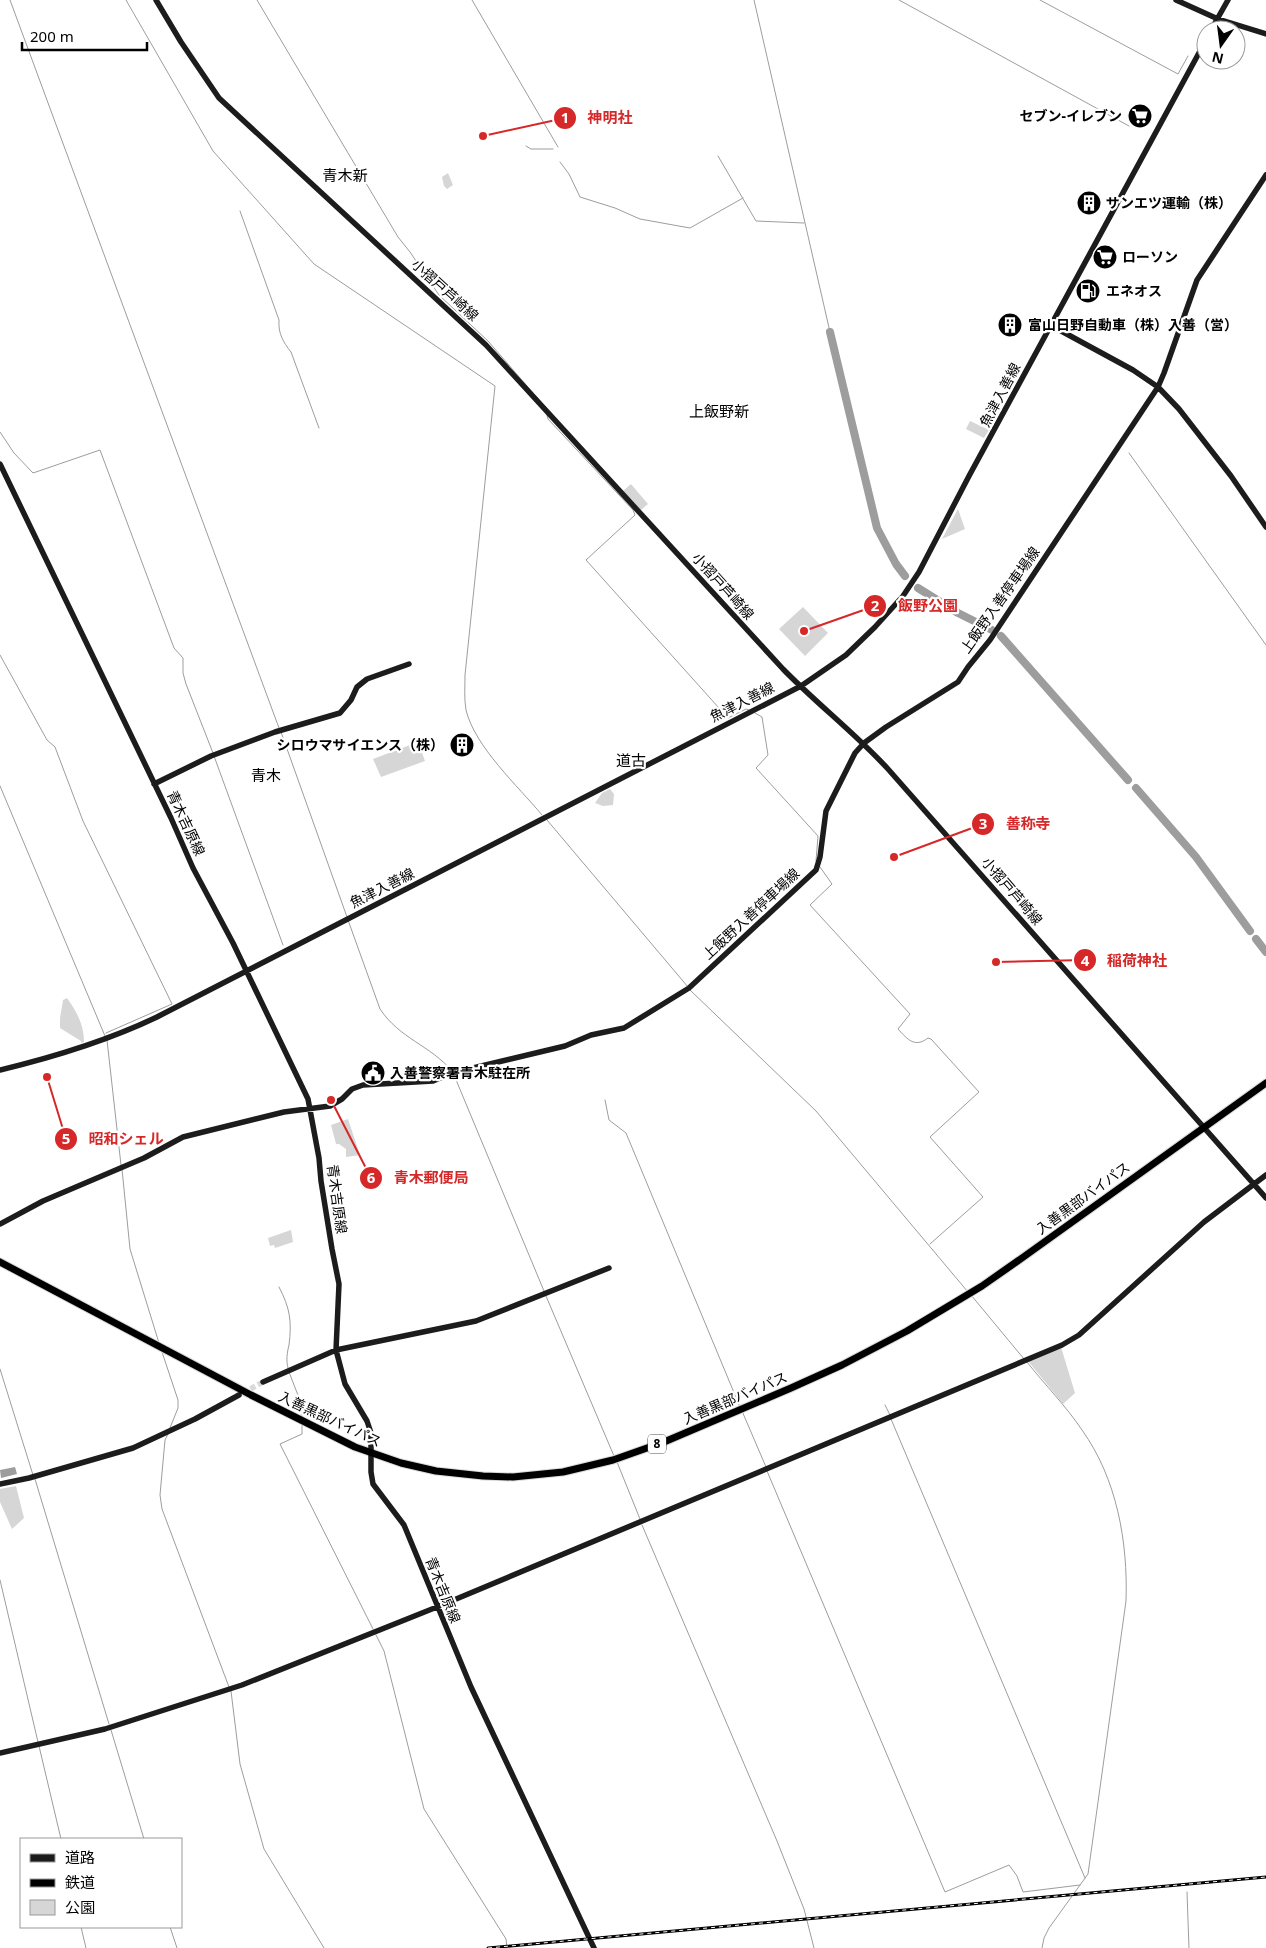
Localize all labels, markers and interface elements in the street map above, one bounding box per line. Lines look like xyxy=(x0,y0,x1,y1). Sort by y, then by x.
scale bar xyxy=(22,20,148,52)
north arrow xyxy=(1196,20,1246,70)
text: 200 m xyxy=(30,26,74,46)
text: N xyxy=(1210,48,1226,69)
callout: 神明社 xyxy=(552,103,642,133)
supermarket icon: セブン-イレブン xyxy=(1127,103,1153,129)
place label: セブン-イレブン xyxy=(1020,106,1122,125)
text: 1 xyxy=(561,107,569,127)
text: 神明社 xyxy=(586,107,633,127)
district label: 青木新 xyxy=(322,165,368,185)
building icon: サンエツ運輸（株） xyxy=(1076,190,1102,216)
place label: サンエツ運輸（株） xyxy=(1106,193,1232,212)
supermarket icon: ローソン xyxy=(1092,244,1118,270)
place label: ローソン xyxy=(1122,247,1178,266)
street label: 小摺戸芦崎線 xyxy=(408,254,483,325)
fuel station icon: エネオス xyxy=(1075,278,1101,304)
place label: エネオス xyxy=(1106,281,1162,300)
building icon: 富山日野自動車（株）入善（営） xyxy=(997,312,1023,338)
place label: 富山日野自動車（株）入善（営） xyxy=(1028,315,1238,334)
street label: 魚津入善線 xyxy=(975,359,1024,430)
district label: 上飯野新 xyxy=(689,401,749,421)
street label: 上飯野入善停車場線 xyxy=(956,543,1044,657)
street label: 小摺戸芦崎線 xyxy=(688,548,759,623)
callout: 飯野公園 xyxy=(863,591,968,621)
text: 2 xyxy=(871,595,880,615)
text: 飯野公園 xyxy=(898,595,958,615)
street label: 魚津入善線 xyxy=(706,677,777,726)
building icon: シロウマサイエンス（株） xyxy=(449,732,475,758)
place label: シロウマサイエンス（株） xyxy=(276,735,444,754)
district label: 道古 xyxy=(616,750,646,770)
district label: 青木 xyxy=(251,765,281,785)
street label: 青木吉原線 xyxy=(163,787,210,859)
callout: 善称寺 xyxy=(971,809,1061,839)
text: 3 xyxy=(979,813,987,833)
text: 善称寺 xyxy=(1005,813,1051,833)
street label: 小摺戸芦崎線 xyxy=(978,853,1047,929)
street label: 魚津入善線 xyxy=(346,863,417,912)
street label: 上飯野入善停車場線 xyxy=(698,864,803,964)
callout: 稲荷神社 xyxy=(1072,945,1177,975)
text: 4 xyxy=(1081,950,1090,970)
text: 稲荷神社 xyxy=(1107,950,1167,970)
public building icon: 入善警察署青木駐在所 xyxy=(360,1060,386,1086)
place label: 入善警察署青木駐在所 xyxy=(390,1063,530,1082)
callout: 昭和シェル xyxy=(54,1124,174,1154)
text: 5 xyxy=(62,1128,70,1148)
text: 昭和シェル xyxy=(88,1128,164,1148)
street label: 入善黒部バイパス xyxy=(1032,1157,1133,1238)
street label: 青木吉原線 xyxy=(323,1163,352,1235)
callout: 青木郵便局 xyxy=(358,1163,478,1193)
text: 6 xyxy=(367,1167,376,1187)
text: 青木郵便局 xyxy=(393,1167,469,1187)
street label: 入善黒部バイパス xyxy=(680,1367,790,1428)
street label: 入善黒部バイパス xyxy=(276,1386,385,1451)
road number: 8 xyxy=(648,1435,666,1454)
street label: 青木吉原線 xyxy=(422,1554,465,1626)
legend xyxy=(20,1838,182,1928)
text: 道路 xyxy=(65,1847,95,1867)
text: 鉄道 xyxy=(65,1872,95,1892)
text: 公園 xyxy=(65,1897,95,1917)

